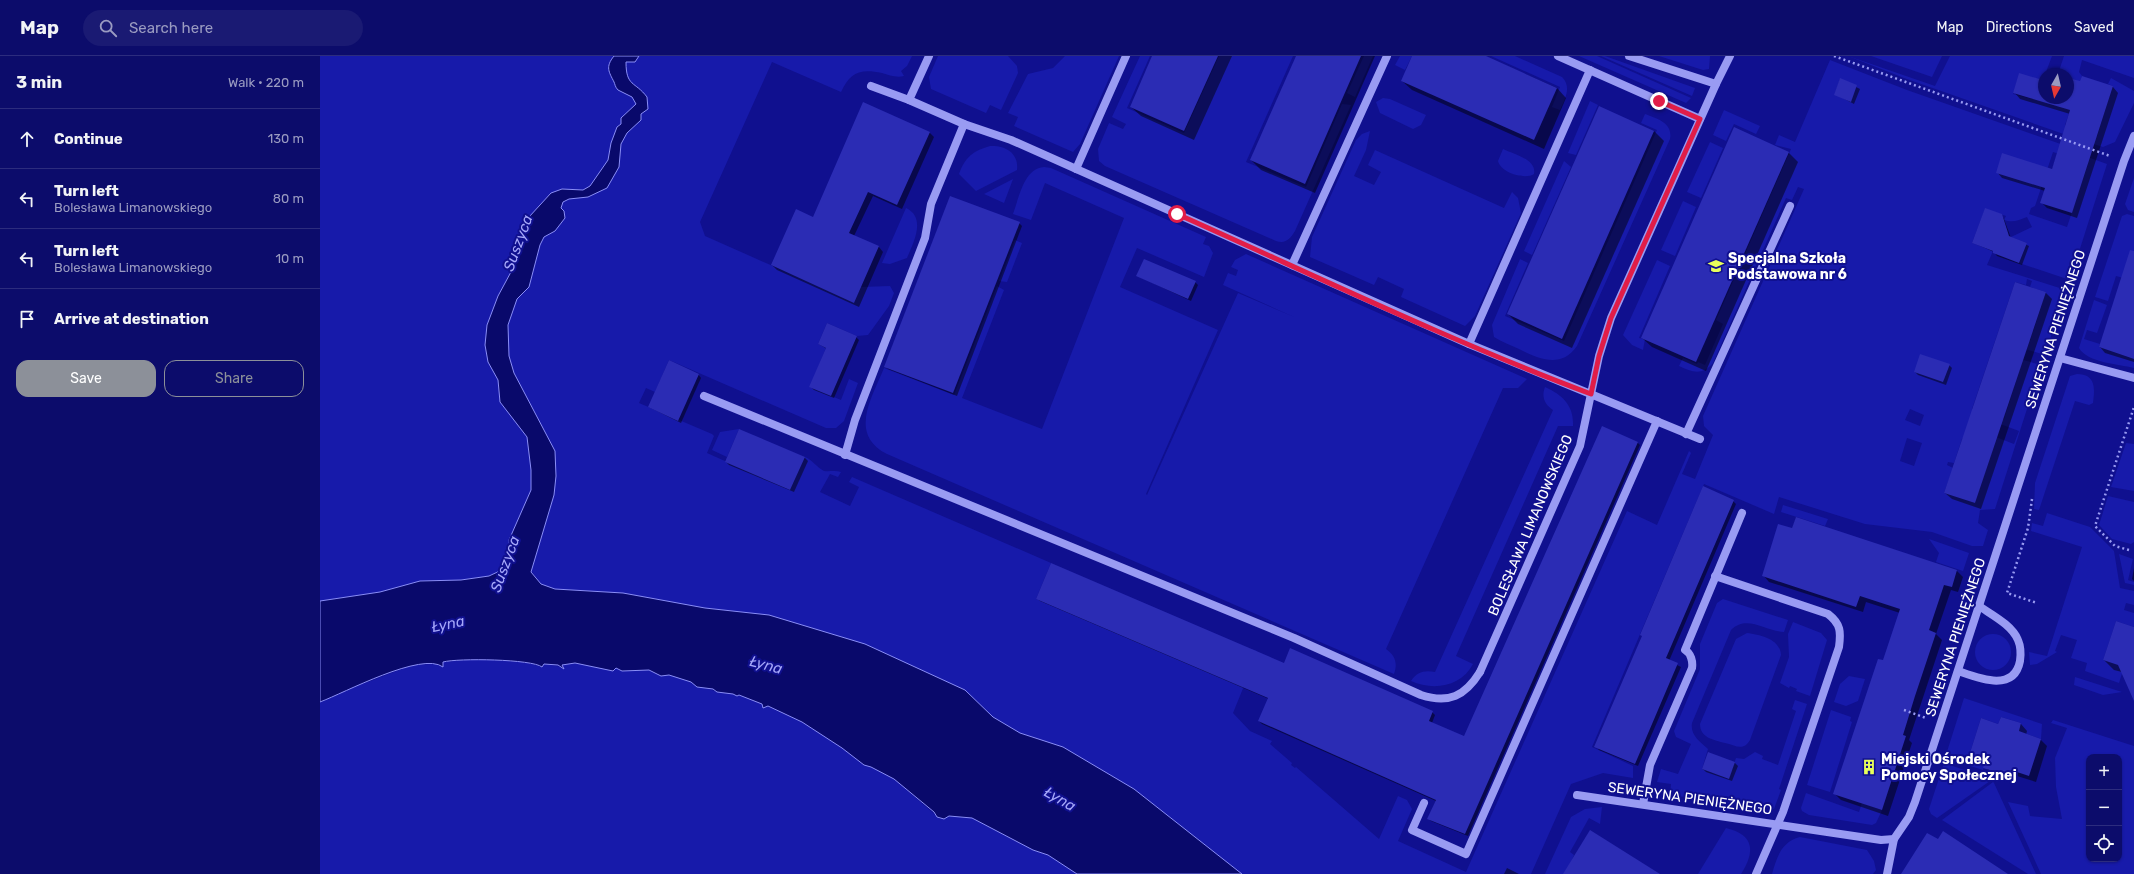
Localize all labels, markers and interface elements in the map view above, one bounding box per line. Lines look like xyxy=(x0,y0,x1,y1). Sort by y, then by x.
search box xyxy=(83,10,363,46)
text: Map xyxy=(20,16,59,39)
icon: search xyxy=(97,17,119,39)
text: Search here xyxy=(129,19,213,37)
text: Map xyxy=(1937,19,1964,36)
text: Directions xyxy=(1986,19,2052,36)
text: Saved xyxy=(2074,19,2114,36)
north arrow xyxy=(2038,68,2074,104)
text: 3 min xyxy=(16,72,62,92)
text: Walk · 220 m xyxy=(228,75,304,90)
route end xyxy=(1650,92,1668,110)
icon: ahead xyxy=(16,128,38,150)
text: Continue xyxy=(54,130,123,148)
text: 130 m xyxy=(268,131,304,146)
text: Turn left xyxy=(54,182,119,200)
icon: left xyxy=(16,188,38,210)
text: 80 m xyxy=(273,191,304,206)
text: Bolesława Limanowskiego xyxy=(54,200,212,215)
route start xyxy=(1168,205,1186,223)
water label: Suszyca xyxy=(500,212,537,274)
text: Turn left xyxy=(54,242,119,260)
icon: left xyxy=(16,248,38,270)
street label: SEWERYNA PIENIĘŻNEGO xyxy=(2022,248,2089,411)
place label: Specjalna Szkoła Podstawowa nr 6 xyxy=(1728,250,1847,283)
text: 10 m xyxy=(275,251,304,266)
school or university icon: Specjalna Szkoła Podstawowa nr 6 xyxy=(1707,257,1725,275)
text: Bolesława Limanowskiego xyxy=(54,260,212,275)
icon: arrive xyxy=(16,308,38,330)
text: Arrive at destination xyxy=(54,310,209,328)
button: Save xyxy=(16,360,156,397)
button: Share xyxy=(164,360,304,397)
street label: BOLESŁAWA LIMANOWSKIEGO xyxy=(1485,432,1576,618)
water label: Suszyca xyxy=(487,533,524,595)
street label: SEWERYNA PIENIĘŻNEGO xyxy=(1922,556,1989,719)
water label: Łyna xyxy=(430,612,466,636)
water label: Łyna xyxy=(748,652,785,678)
place label: Miejski Ośrodek Pomocy Społecznej xyxy=(1881,751,2017,784)
map controls xyxy=(2086,754,2122,862)
button: + xyxy=(2086,754,2122,790)
building icon: Miejski Ośrodek Pomocy Społecznej xyxy=(1860,758,1878,776)
street label: SEWERYNA PIENIĘŻNEGO xyxy=(1607,779,1773,818)
water label: Łyna xyxy=(1041,783,1079,815)
button: − xyxy=(2086,790,2122,826)
button: locate xyxy=(2086,826,2122,862)

